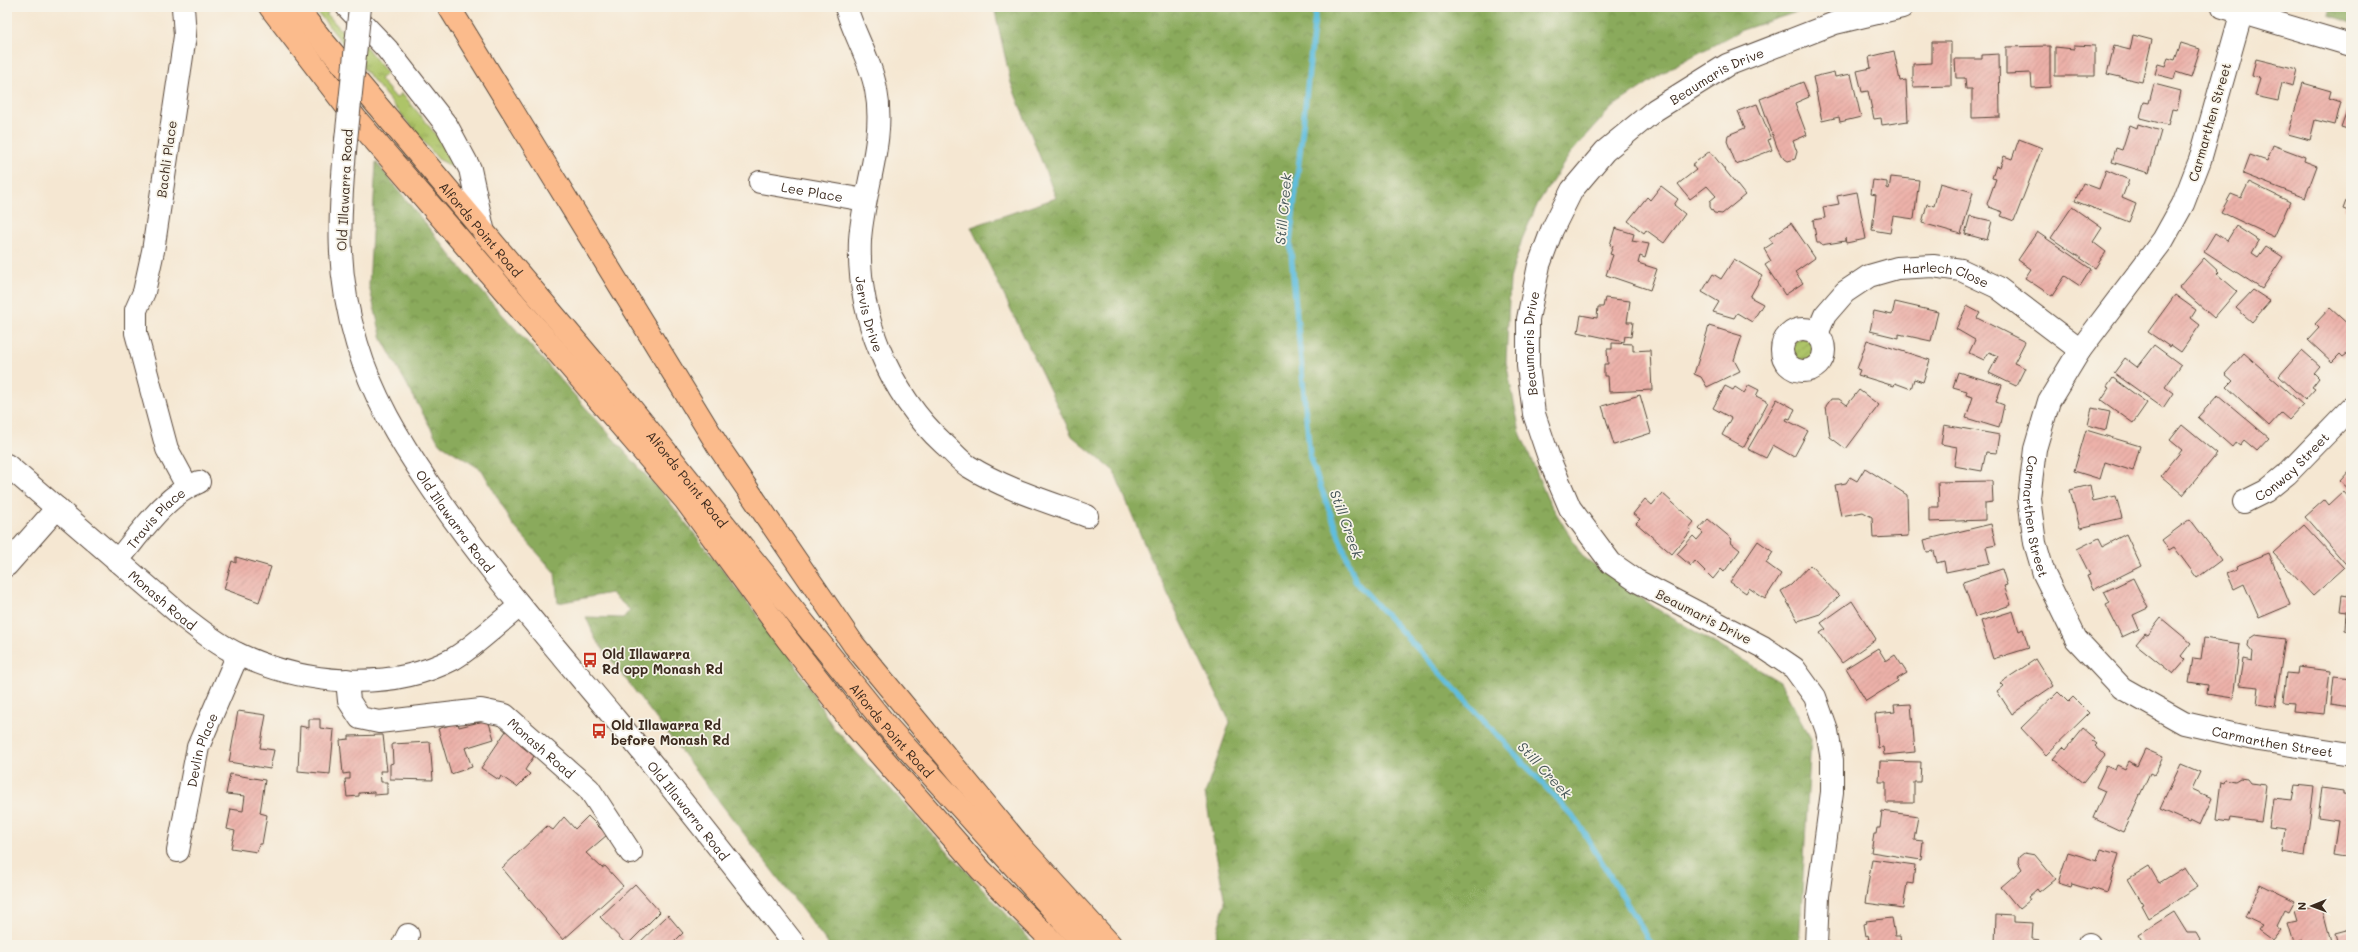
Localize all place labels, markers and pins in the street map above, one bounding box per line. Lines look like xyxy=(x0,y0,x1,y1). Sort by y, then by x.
place label: Old Illawarra Rd opp Monash Rd xyxy=(602,645,723,677)
bus stop icon: Old Illawarra Rd opp Monash Rd xyxy=(581,651,599,669)
place label: Old Illawarra Rd before Monash Rd xyxy=(611,716,730,748)
bus stop icon: Old Illawarra Rd before Monash Rd xyxy=(590,722,608,740)

